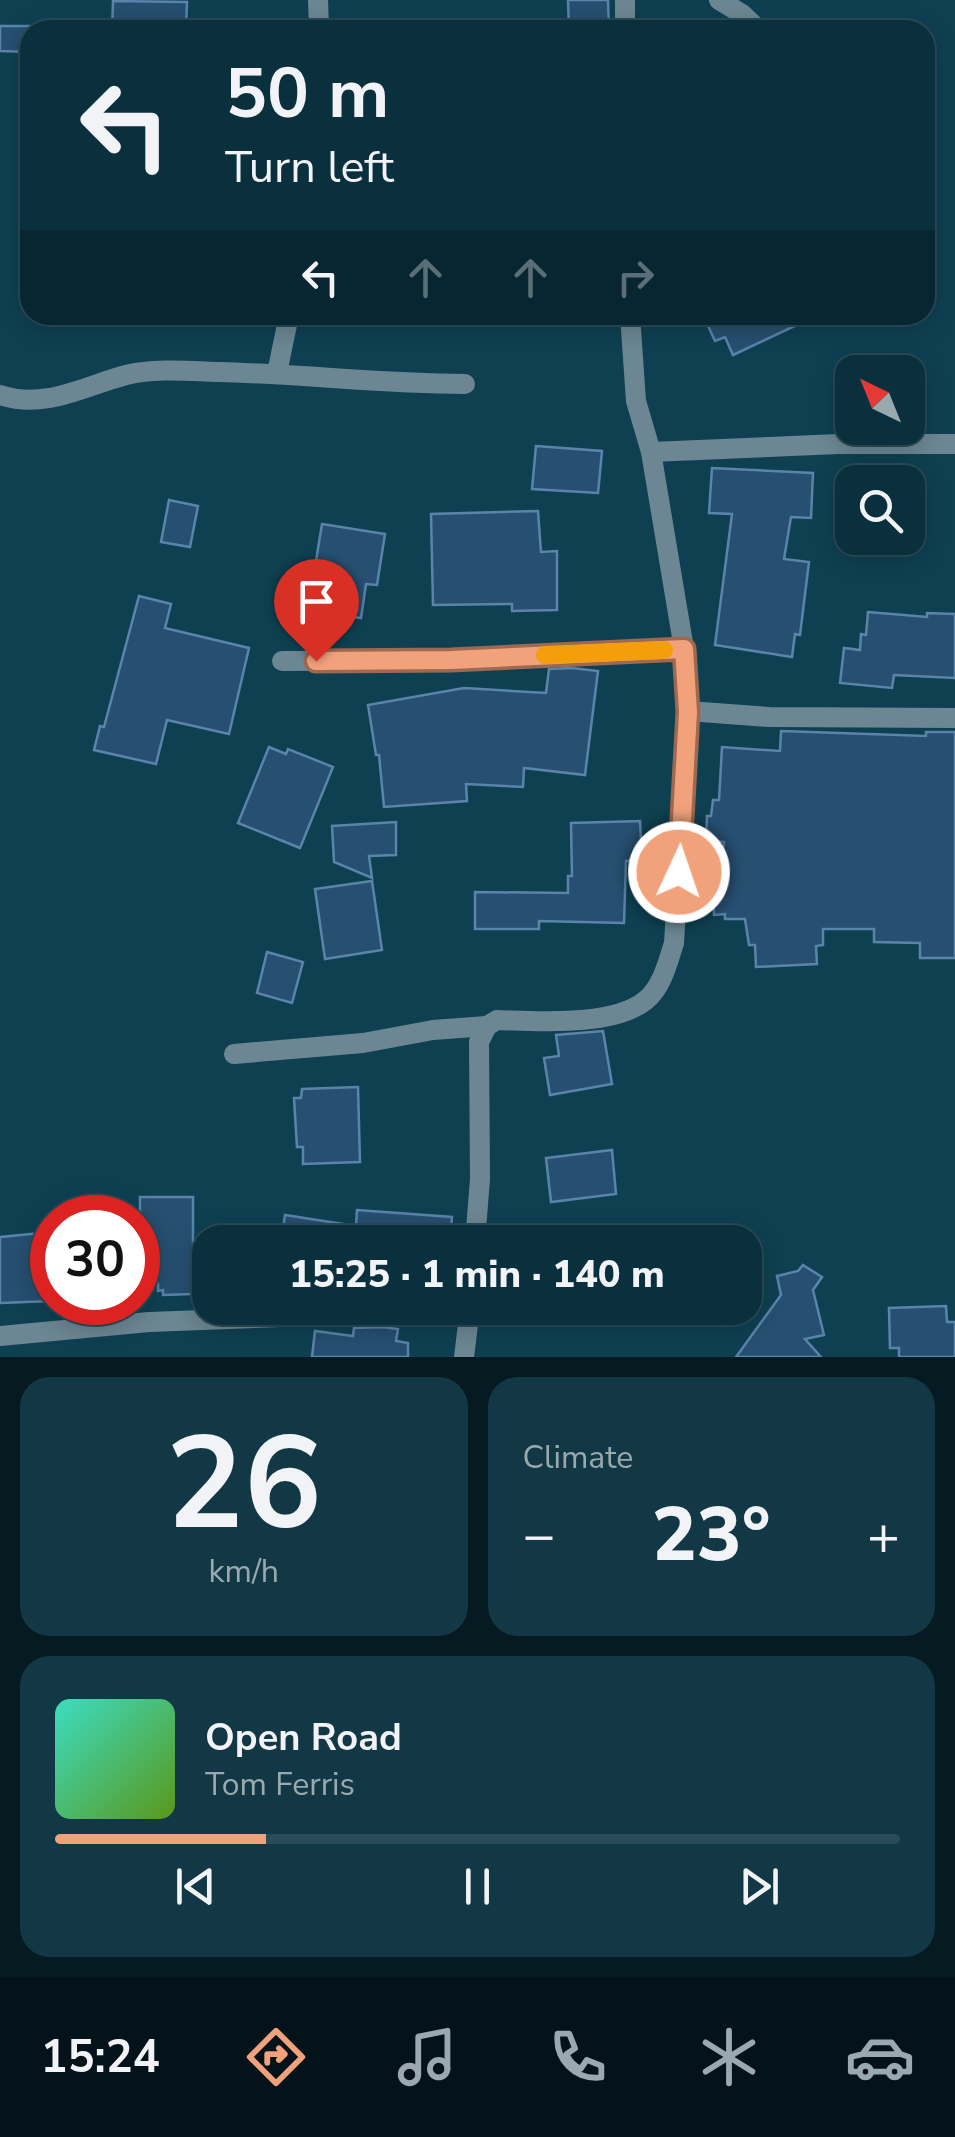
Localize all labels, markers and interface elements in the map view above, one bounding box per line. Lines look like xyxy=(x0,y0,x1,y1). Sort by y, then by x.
text: 50 m xyxy=(225,46,389,142)
icon: left xyxy=(60,60,190,190)
text: Turn left xyxy=(225,137,394,198)
icon: left xyxy=(293,250,348,305)
icon: ahead xyxy=(398,250,453,305)
icon: ahead xyxy=(503,250,558,305)
icon: right xyxy=(608,250,663,305)
north arrow xyxy=(835,355,925,445)
map controls xyxy=(835,355,925,555)
button: search xyxy=(835,465,925,555)
pin xyxy=(274,559,359,662)
icon: arrive xyxy=(289,574,344,629)
position arrow xyxy=(627,820,731,924)
speed limit sign: 30 xyxy=(30,1195,160,1325)
text: 15:25 · 1 min · 140 m xyxy=(289,1249,665,1300)
text: 26 xyxy=(166,1396,322,1573)
text: Climate xyxy=(523,1436,633,1479)
text: 23° xyxy=(652,1484,771,1586)
text: − xyxy=(523,1498,556,1573)
text: + xyxy=(867,1498,900,1573)
text: km/h xyxy=(208,1550,279,1593)
text: Open Road xyxy=(205,1712,402,1763)
text: Tom Ferris xyxy=(205,1763,355,1806)
icon: previous xyxy=(168,1859,223,1914)
icon: pause xyxy=(450,1859,505,1914)
icon: next xyxy=(732,1859,787,1914)
icon: directions xyxy=(241,2022,311,2092)
icon: music xyxy=(392,2022,462,2092)
icon: phone xyxy=(543,2022,613,2092)
icon: climate xyxy=(694,2022,764,2092)
icon: car xyxy=(845,2022,915,2092)
text: 15:24 xyxy=(40,2027,160,2088)

